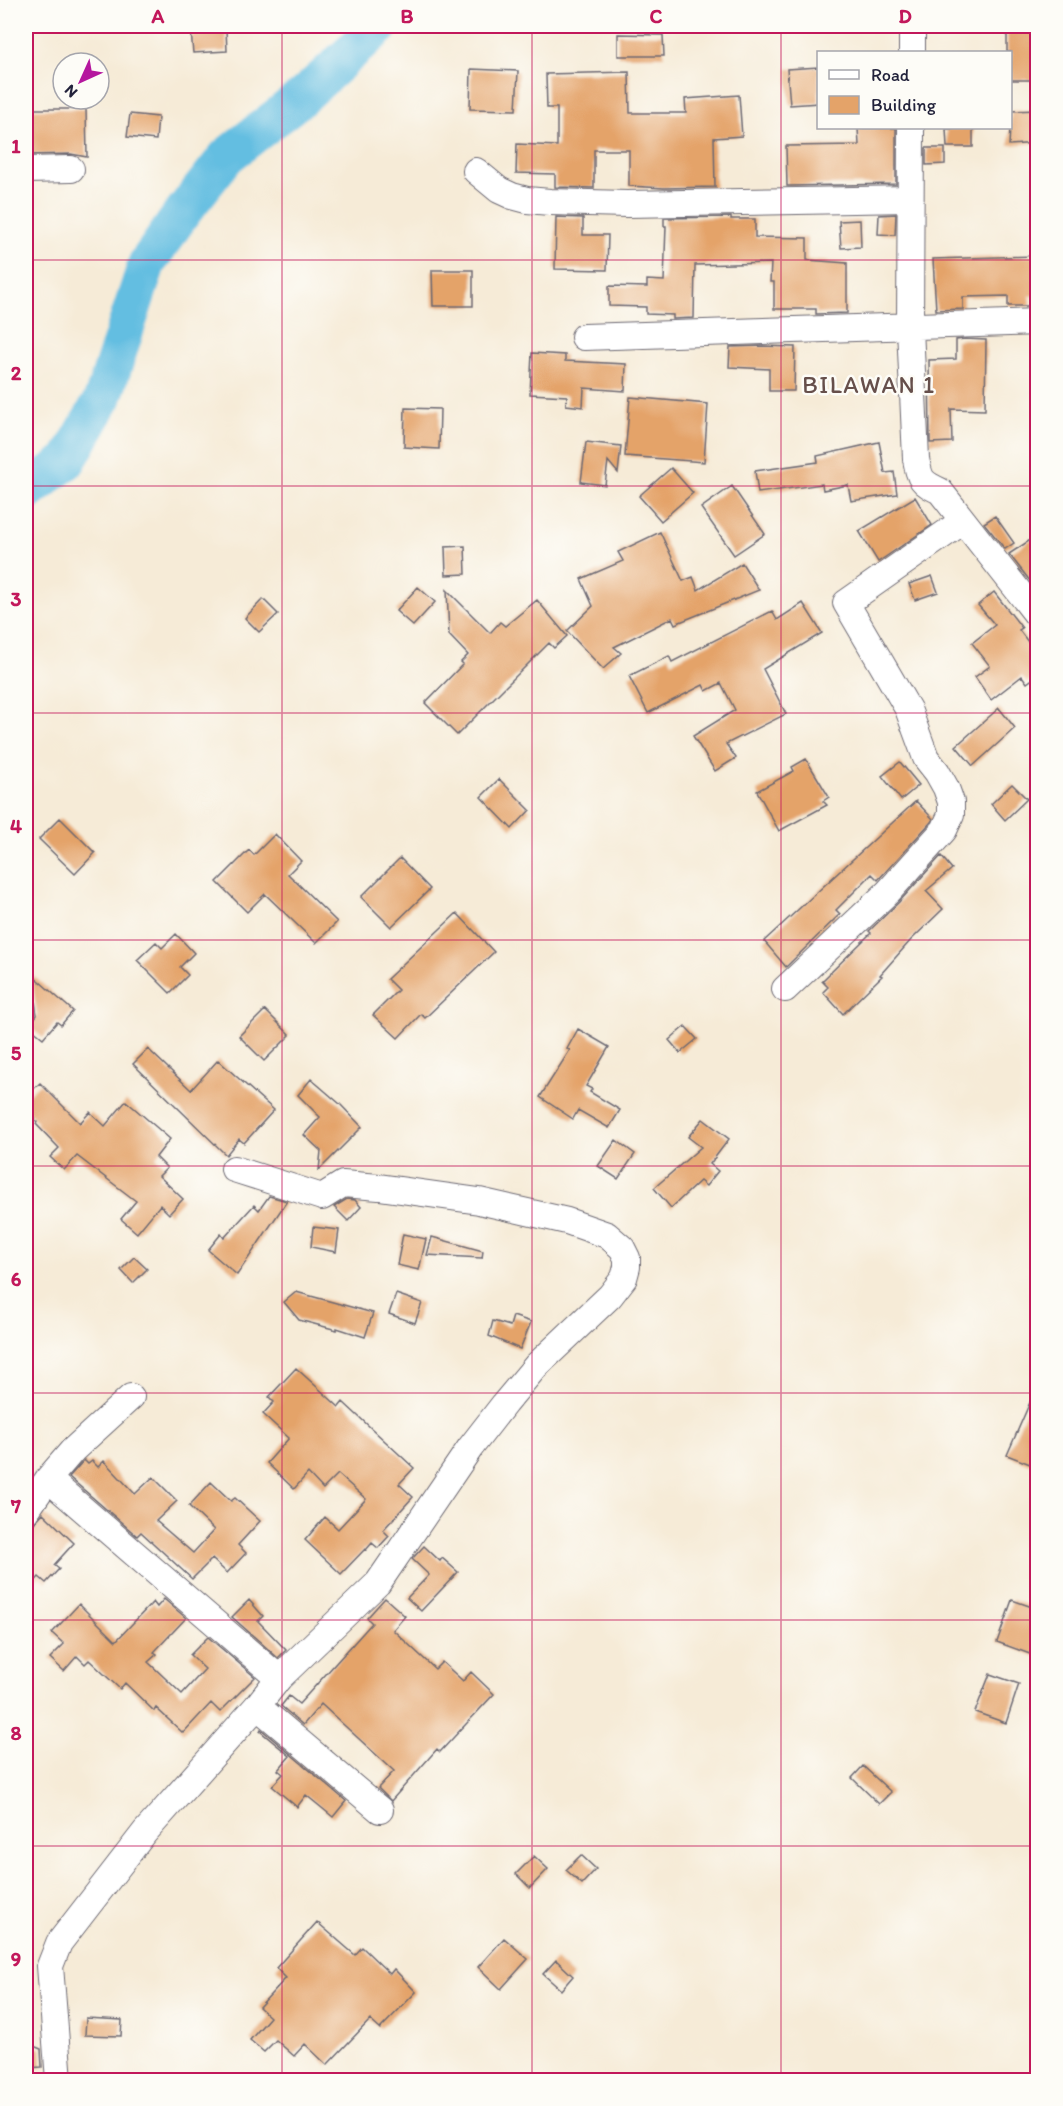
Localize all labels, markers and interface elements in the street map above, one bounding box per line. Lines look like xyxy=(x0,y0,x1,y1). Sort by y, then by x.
text: A xyxy=(151,4,165,28)
text: B xyxy=(401,4,414,28)
text: C xyxy=(650,4,663,28)
text: D xyxy=(898,4,912,28)
north arrow xyxy=(51,51,111,111)
legend xyxy=(817,51,1012,129)
text: Road xyxy=(871,64,910,86)
text: N xyxy=(60,81,81,102)
text: Building xyxy=(871,94,937,116)
text: 1 xyxy=(11,134,21,158)
text: 2 xyxy=(11,361,22,385)
district label: BILAWAN 1 xyxy=(802,370,936,399)
text: 3 xyxy=(11,587,22,611)
text: 4 xyxy=(10,814,22,838)
text: 5 xyxy=(11,1041,22,1065)
text: 6 xyxy=(11,1267,22,1291)
text: 7 xyxy=(10,1494,21,1518)
text: 8 xyxy=(11,1721,22,1745)
text: 9 xyxy=(11,1947,21,1971)

